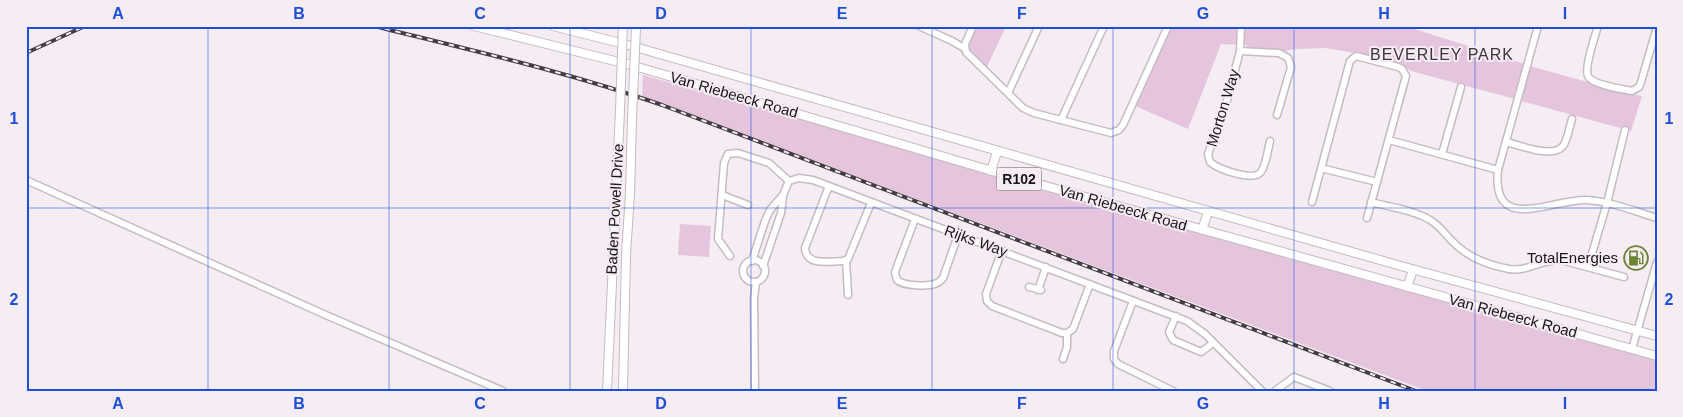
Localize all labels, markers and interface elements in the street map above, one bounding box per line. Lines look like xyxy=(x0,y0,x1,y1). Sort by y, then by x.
text: A xyxy=(112,5,124,22)
text: B xyxy=(293,5,305,22)
text: C xyxy=(474,5,486,22)
text: D xyxy=(655,5,667,22)
text: E xyxy=(837,5,848,22)
text: F xyxy=(1017,5,1027,22)
text: G xyxy=(1197,5,1209,22)
text: H xyxy=(1378,5,1390,22)
text: I xyxy=(1563,5,1567,22)
district label: BEVERLEY PARK xyxy=(1370,46,1514,63)
street label: Morton Way xyxy=(1203,66,1243,149)
street label: Van Riebeeck Road xyxy=(668,68,800,121)
text: 1 xyxy=(10,110,19,127)
text: 1 xyxy=(1665,110,1674,127)
street label: Baden Powell Drive xyxy=(603,143,626,275)
road number: R102 xyxy=(996,168,1042,190)
street label: Van Riebeeck Road xyxy=(1057,181,1189,234)
street label: Rijks Way xyxy=(942,221,1011,260)
fuel station icon: TotalEnergies xyxy=(1623,245,1649,271)
place label: TotalEnergies xyxy=(1527,249,1618,266)
street label: Van Riebeeck Road xyxy=(1447,290,1579,341)
text: 2 xyxy=(10,291,19,308)
text: 2 xyxy=(1665,291,1674,308)
text: A xyxy=(112,395,124,412)
text: B xyxy=(293,395,305,412)
text: C xyxy=(474,395,486,412)
text: D xyxy=(655,395,667,412)
text: E xyxy=(837,395,848,412)
text: F xyxy=(1017,395,1027,412)
text: G xyxy=(1197,395,1209,412)
text: H xyxy=(1378,395,1390,412)
text: I xyxy=(1563,395,1567,412)

